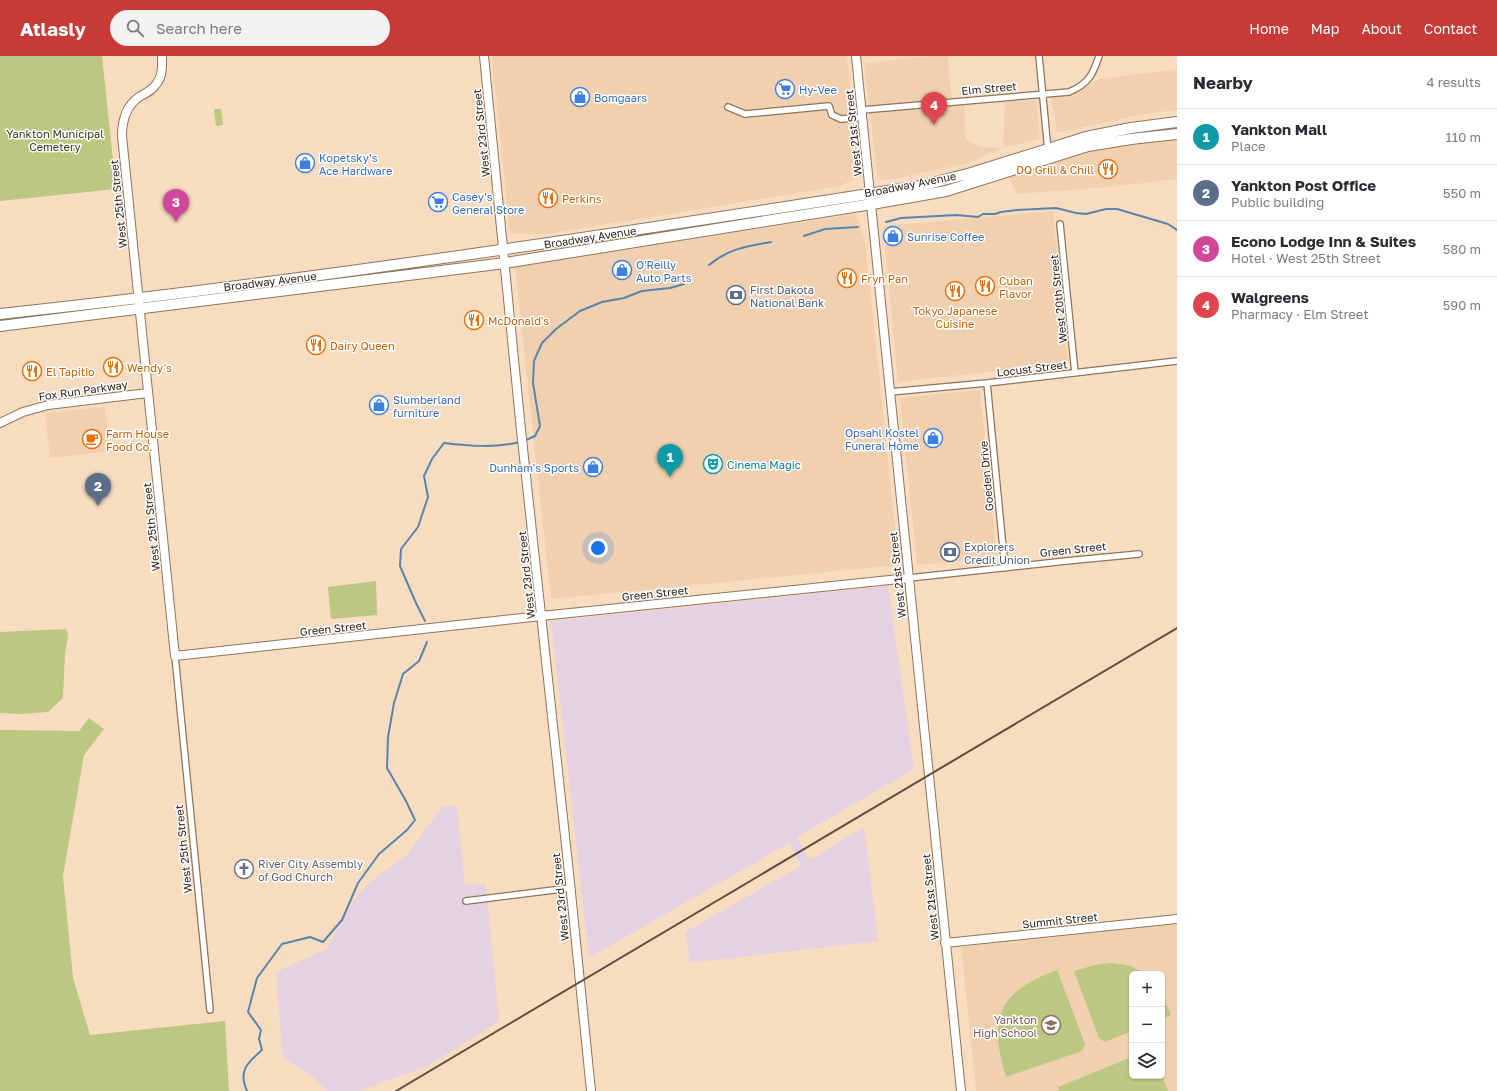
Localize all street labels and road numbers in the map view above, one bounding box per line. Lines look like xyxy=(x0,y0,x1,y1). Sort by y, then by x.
street label: Elm Street xyxy=(961,79,1017,97)
street label: West 23rd Street xyxy=(470,88,492,178)
street label: West 21st Street xyxy=(842,89,864,177)
street label: West 25th Street xyxy=(107,159,129,249)
street label: Broadway Avenue xyxy=(863,169,957,199)
street label: Broadway Avenue xyxy=(543,223,637,251)
street label: West 20th Street xyxy=(1047,254,1069,344)
street label: Broadway Avenue xyxy=(223,269,317,293)
street label: Locust Street xyxy=(996,357,1068,379)
street label: Fox Run Parkway xyxy=(38,377,128,403)
street label: Goeden Drive xyxy=(976,440,996,512)
street label: West 25th Street xyxy=(140,482,162,572)
street label: West 23rd Street xyxy=(515,530,537,620)
street label: West 21st Street xyxy=(886,531,908,619)
street label: Green Street xyxy=(1039,539,1107,559)
street label: Green Street xyxy=(621,583,689,603)
street label: Green Street xyxy=(299,618,367,638)
street label: West 25th Street xyxy=(172,804,194,894)
street label: West 23rd Street xyxy=(549,852,571,942)
street label: West 21st Street xyxy=(919,853,941,941)
street label: Summit Street xyxy=(1022,910,1098,930)

